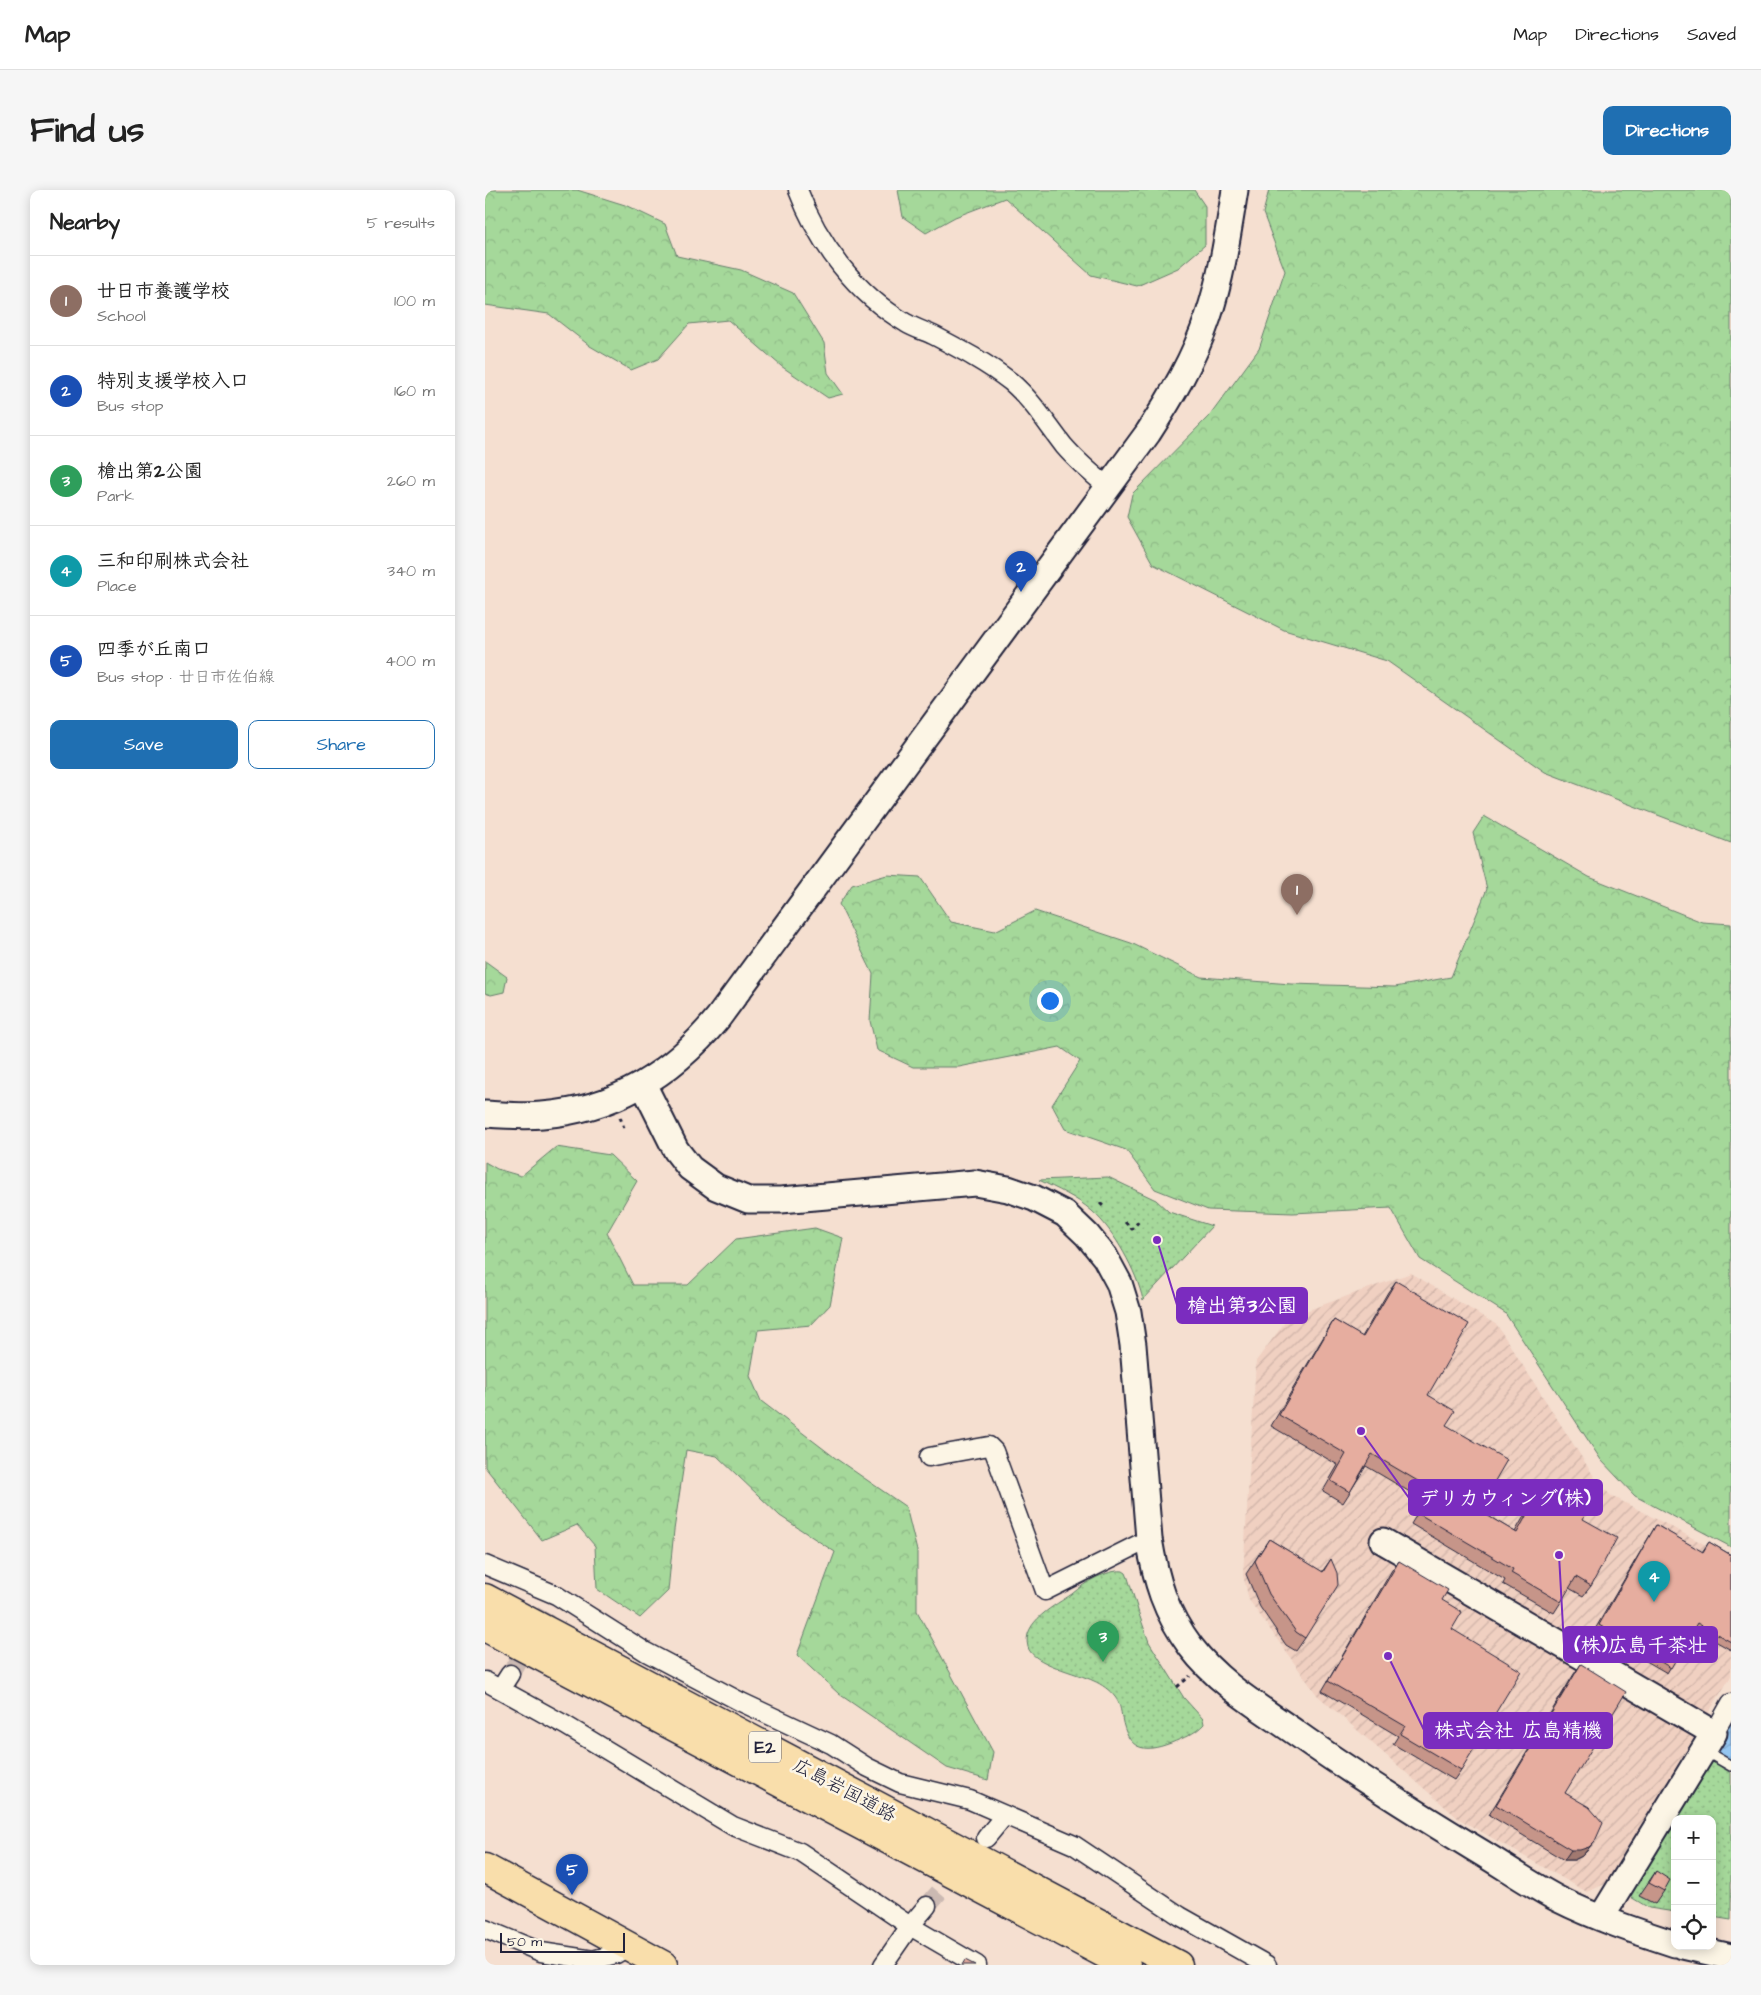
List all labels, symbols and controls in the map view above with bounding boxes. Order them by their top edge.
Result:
text: Map [25,18,70,52]
text: Map [1513,22,1547,47]
text: Directions [1575,22,1659,47]
text: Saved [1687,22,1736,47]
text: Find us [30,106,144,155]
button: Directions [1603,106,1731,155]
text: Nearby [50,208,120,237]
text: 5 results [367,212,435,234]
text: 廿日市養護学校 [97,278,230,305]
text: 1 [65,290,67,312]
text: 100 m [394,290,435,312]
text: School [97,305,146,327]
text: 特別支援学校入口 [97,368,249,395]
text: 2 [61,380,71,402]
text: 160 m [394,380,435,402]
text: Bus stop [97,395,163,417]
text: 槍出第2公園 [97,458,203,485]
text: 3 [62,470,70,492]
text: 260 m [387,470,435,492]
text: Park [97,485,134,507]
text: 三和印刷株式会社 [97,548,249,575]
pin: 2 [1005,551,1037,592]
text: 4 [61,560,71,582]
text: 340 m [387,560,435,582]
text: Place [97,575,137,597]
text: 四季が丘南口 [97,636,211,663]
text: 5 [60,650,72,672]
text: 400 m [385,650,435,672]
text: Bus stop · 廿日市佐伯線 [97,666,274,688]
button: Save [50,720,238,769]
button: Share [248,720,435,769]
pin: 1 [1281,874,1313,915]
your location [1037,988,1063,1014]
callout: 槍出第3公園 [1177,1288,1307,1323]
text: 槍出第3公園 [1187,1292,1297,1320]
callout: デリカウィング(株) [1409,1480,1602,1515]
text: デリカウィング(株) [1419,1485,1591,1513]
pin: 4 [1638,1561,1670,1602]
pin: 3 [1087,1621,1119,1662]
callout: (株)広島千茶壮 [1564,1627,1717,1662]
text: (株)広島千茶壮 [1574,1632,1708,1660]
callout: 株式会社 広島精機 [1424,1713,1612,1748]
text: 株式会社 広島精機 [1434,1717,1602,1745]
road number: E2 [749,1731,781,1762]
street label: 広島岩国道路 [788,1752,901,1829]
map controls [1671,1815,1716,1950]
button: + [1671,1815,1716,1860]
pin: 5 [556,1854,588,1895]
button: − [1671,1860,1716,1905]
button: locate [1671,1905,1716,1950]
scale bar [500,1930,625,1953]
text: 50 m [507,1932,542,1952]

